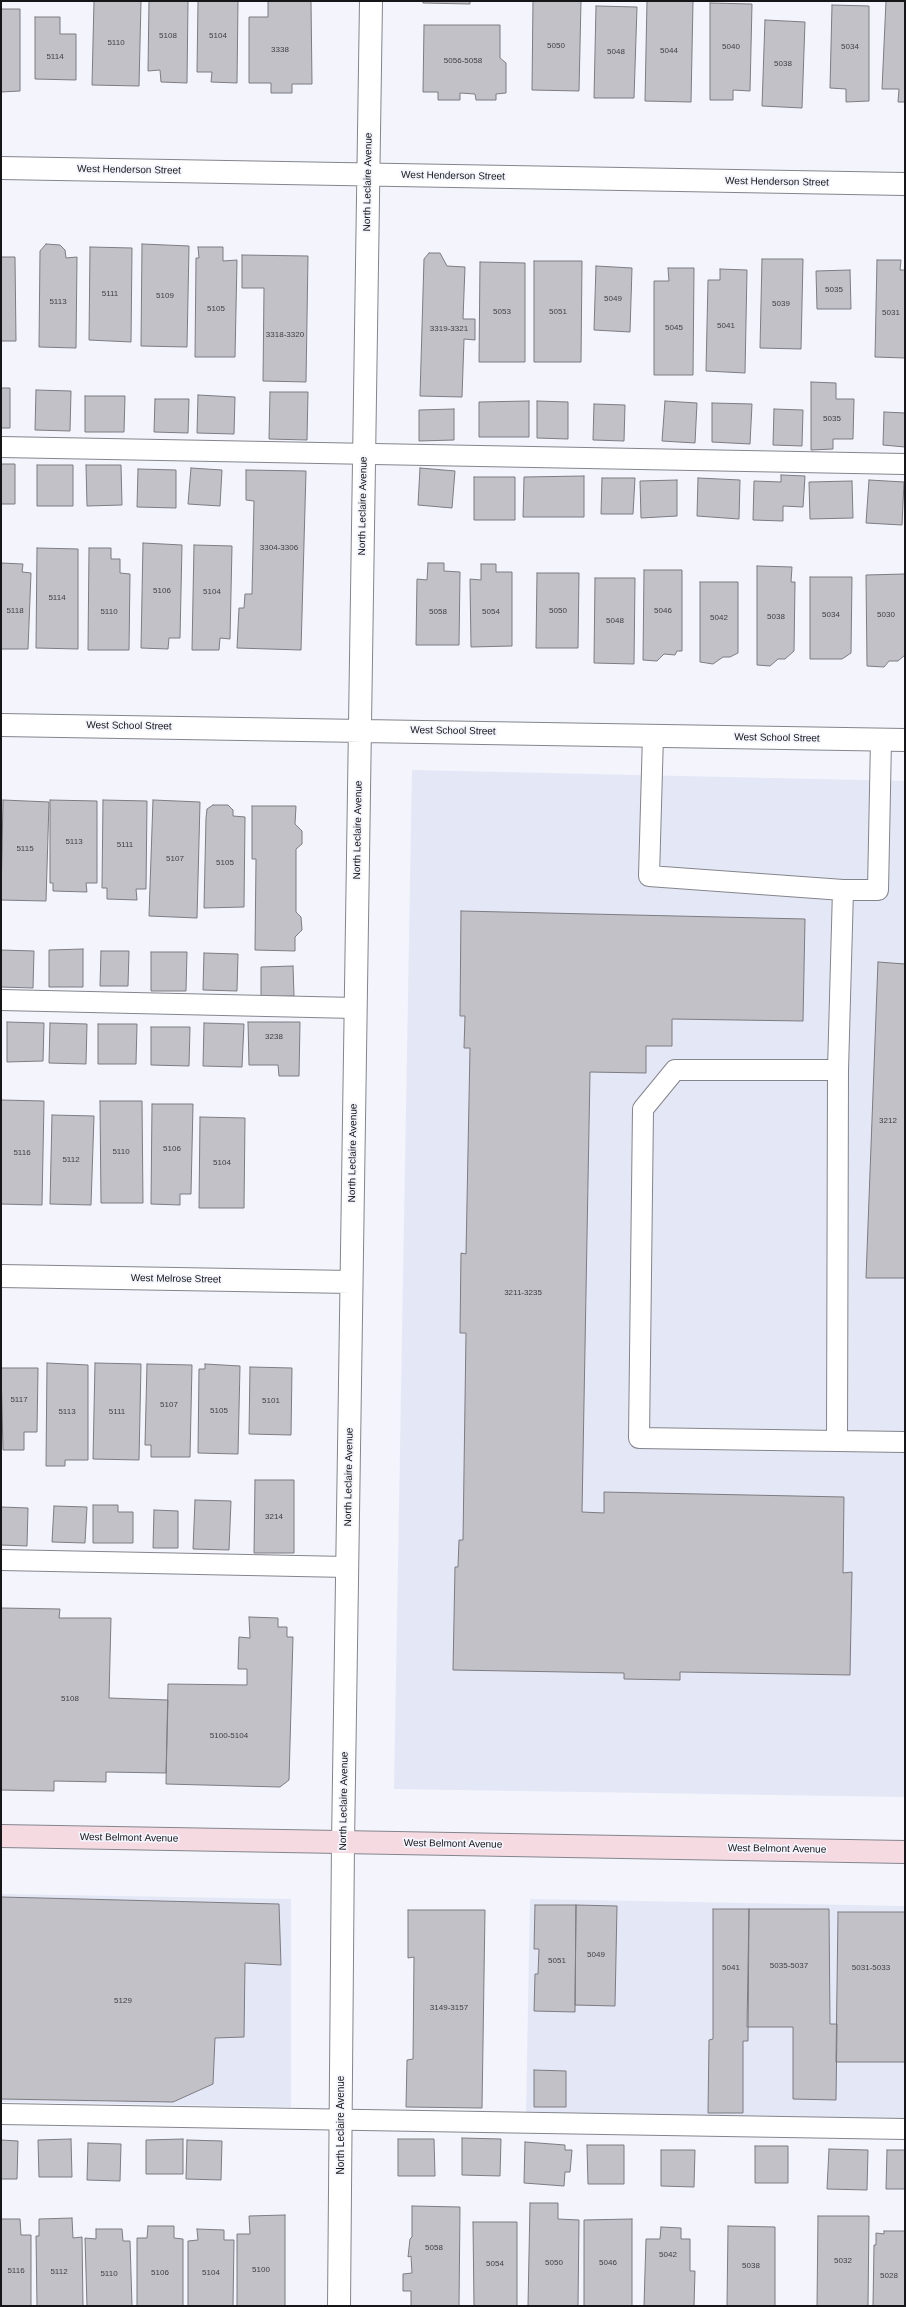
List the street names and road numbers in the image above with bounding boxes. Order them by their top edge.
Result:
street label: North Leclaire Avenue [361,133,375,231]
street label: West Henderson Street [77,163,181,177]
street label: West Henderson Street [401,169,505,183]
street label: West Henderson Street [725,175,829,189]
street label: North Leclaire Avenue [356,457,370,555]
street label: West School Street [86,719,172,733]
street label: West School Street [410,724,496,738]
street label: West School Street [734,731,820,745]
street label: North Leclaire Avenue [351,781,365,879]
street label: North Leclaire Avenue [346,1104,360,1202]
street label: West Melrose Street [131,1272,221,1286]
street label: North Leclaire Avenue [342,1428,356,1526]
street label: North Leclaire Avenue [337,1752,351,1850]
street label: West Belmont Avenue [80,1831,178,1845]
street label: West Belmont Avenue [404,1837,502,1851]
street label: West Belmont Avenue [728,1842,826,1856]
street label: North Leclaire Avenue [335,2076,347,2174]

